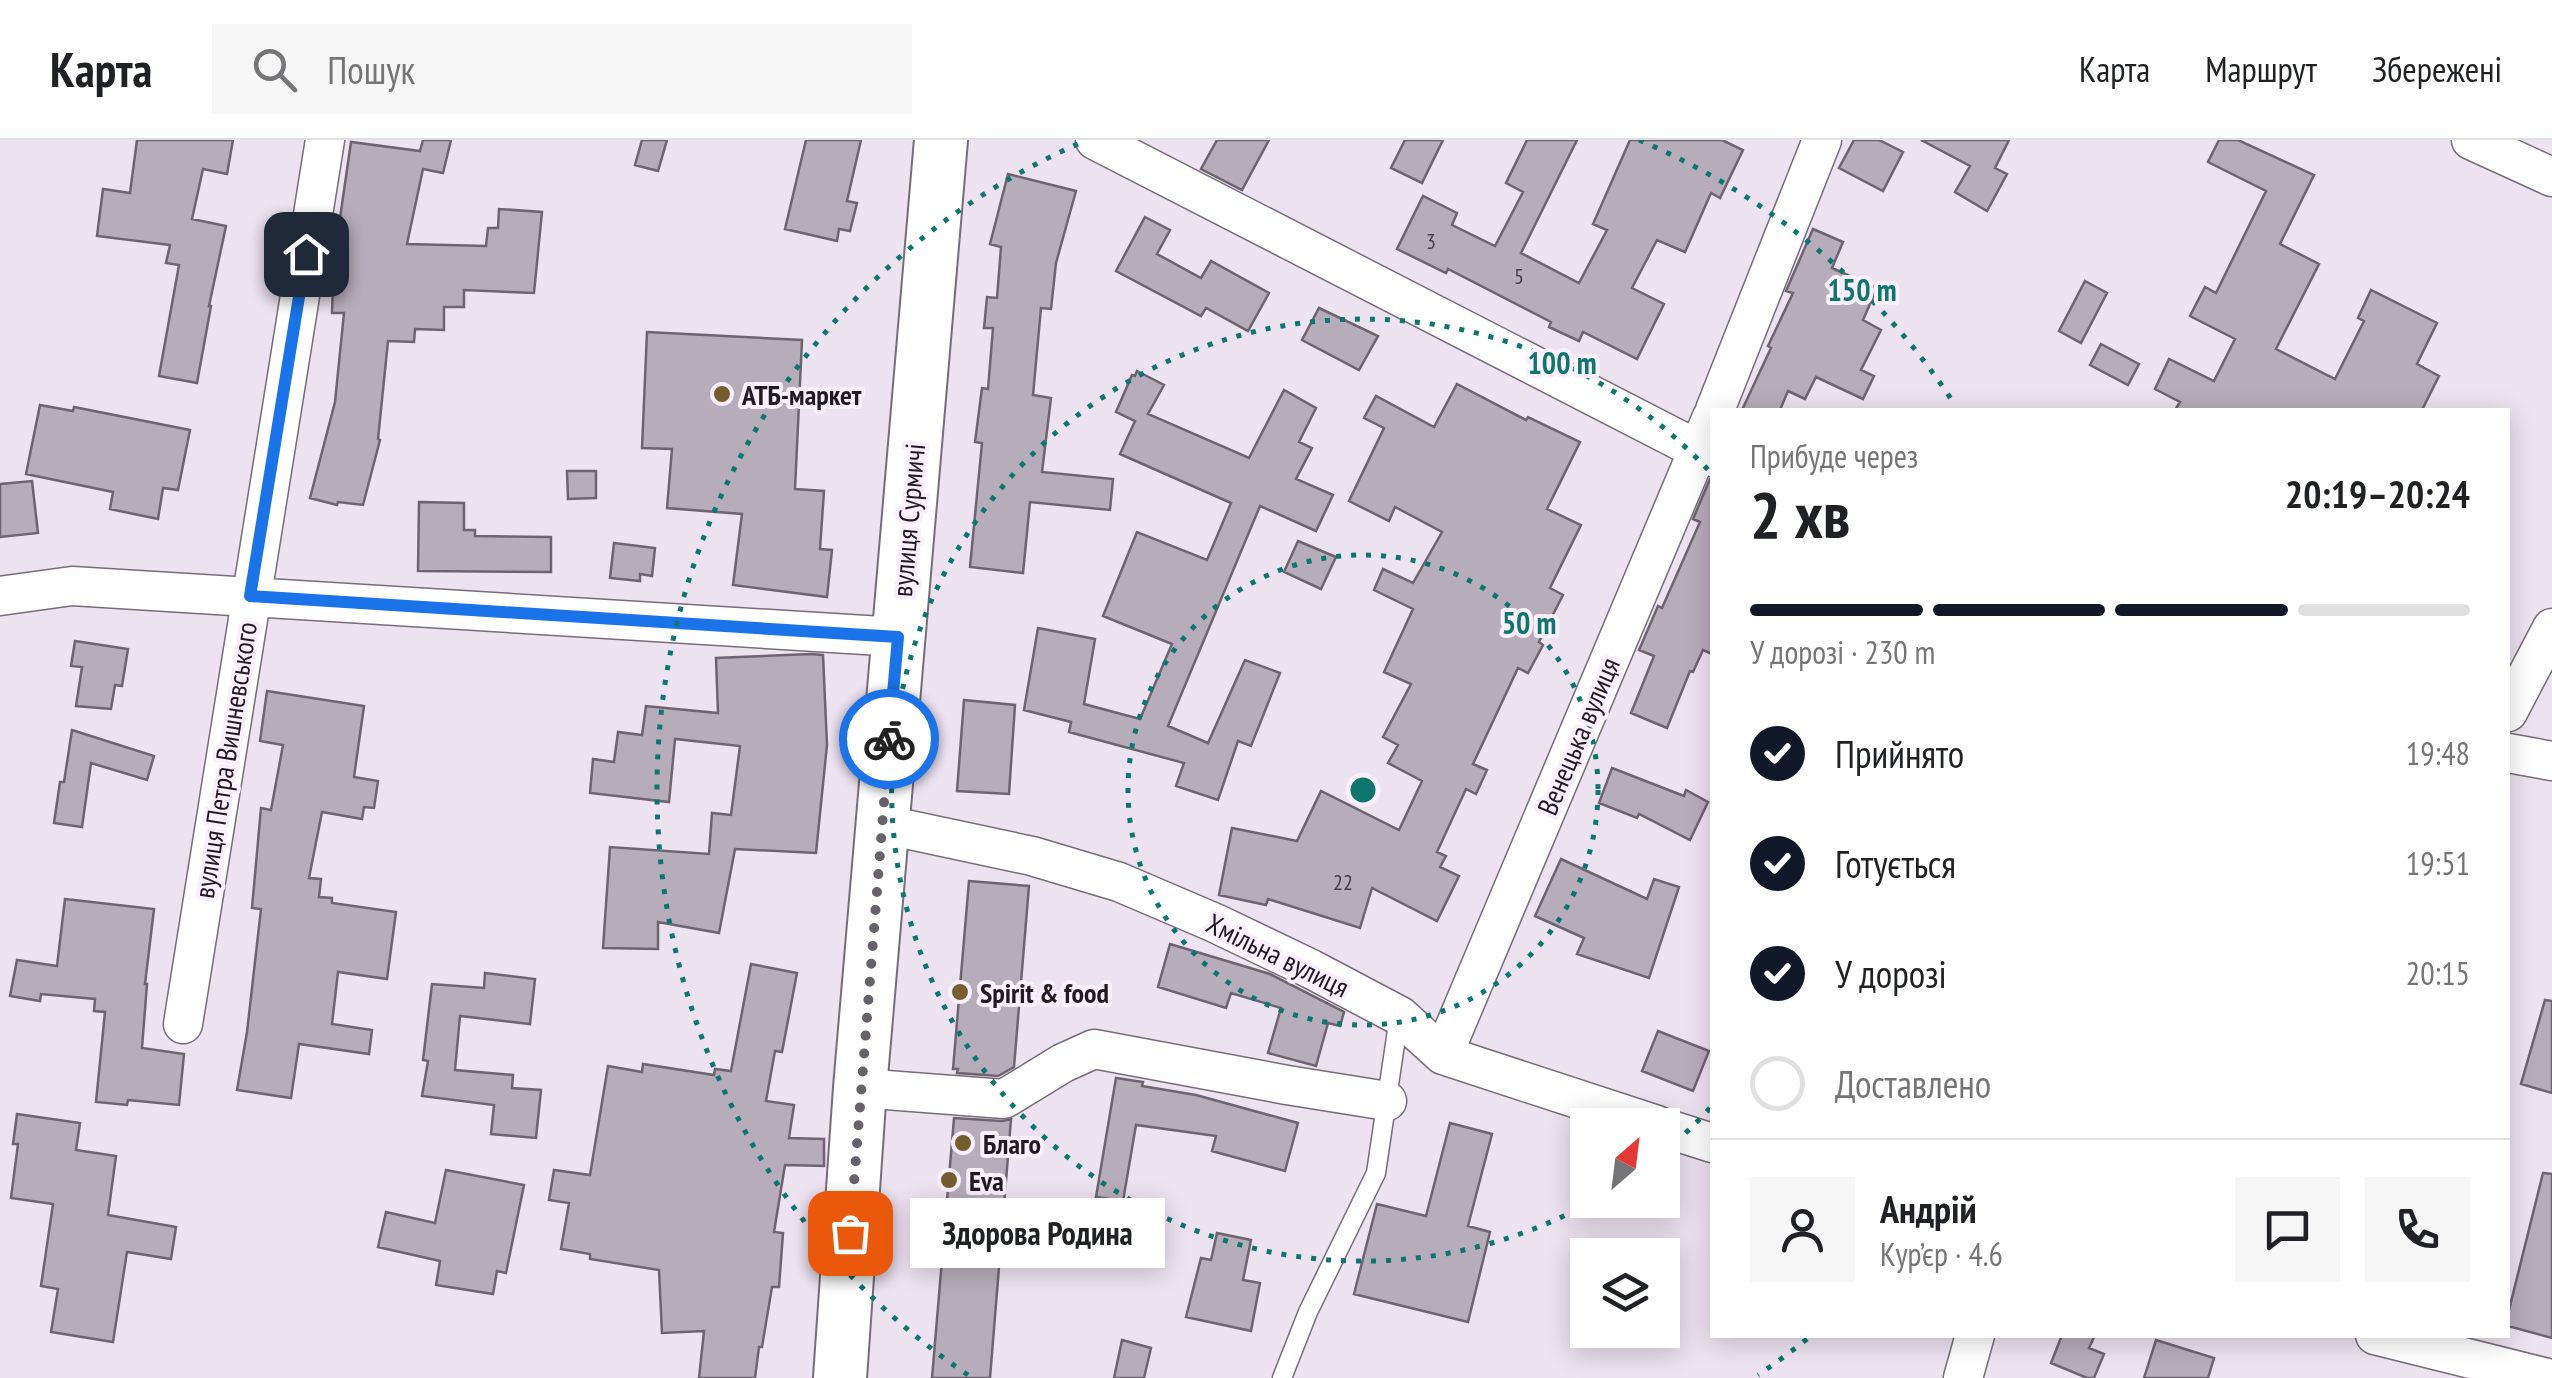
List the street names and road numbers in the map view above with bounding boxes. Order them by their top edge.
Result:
street label: вулиця Сурмичі [883,442,933,598]
street label: вулиця Петра Вишневського [185,619,265,901]
street label: Венецька вулиця [1528,652,1628,820]
street label: Хмільна вулиця [1201,905,1355,1005]

